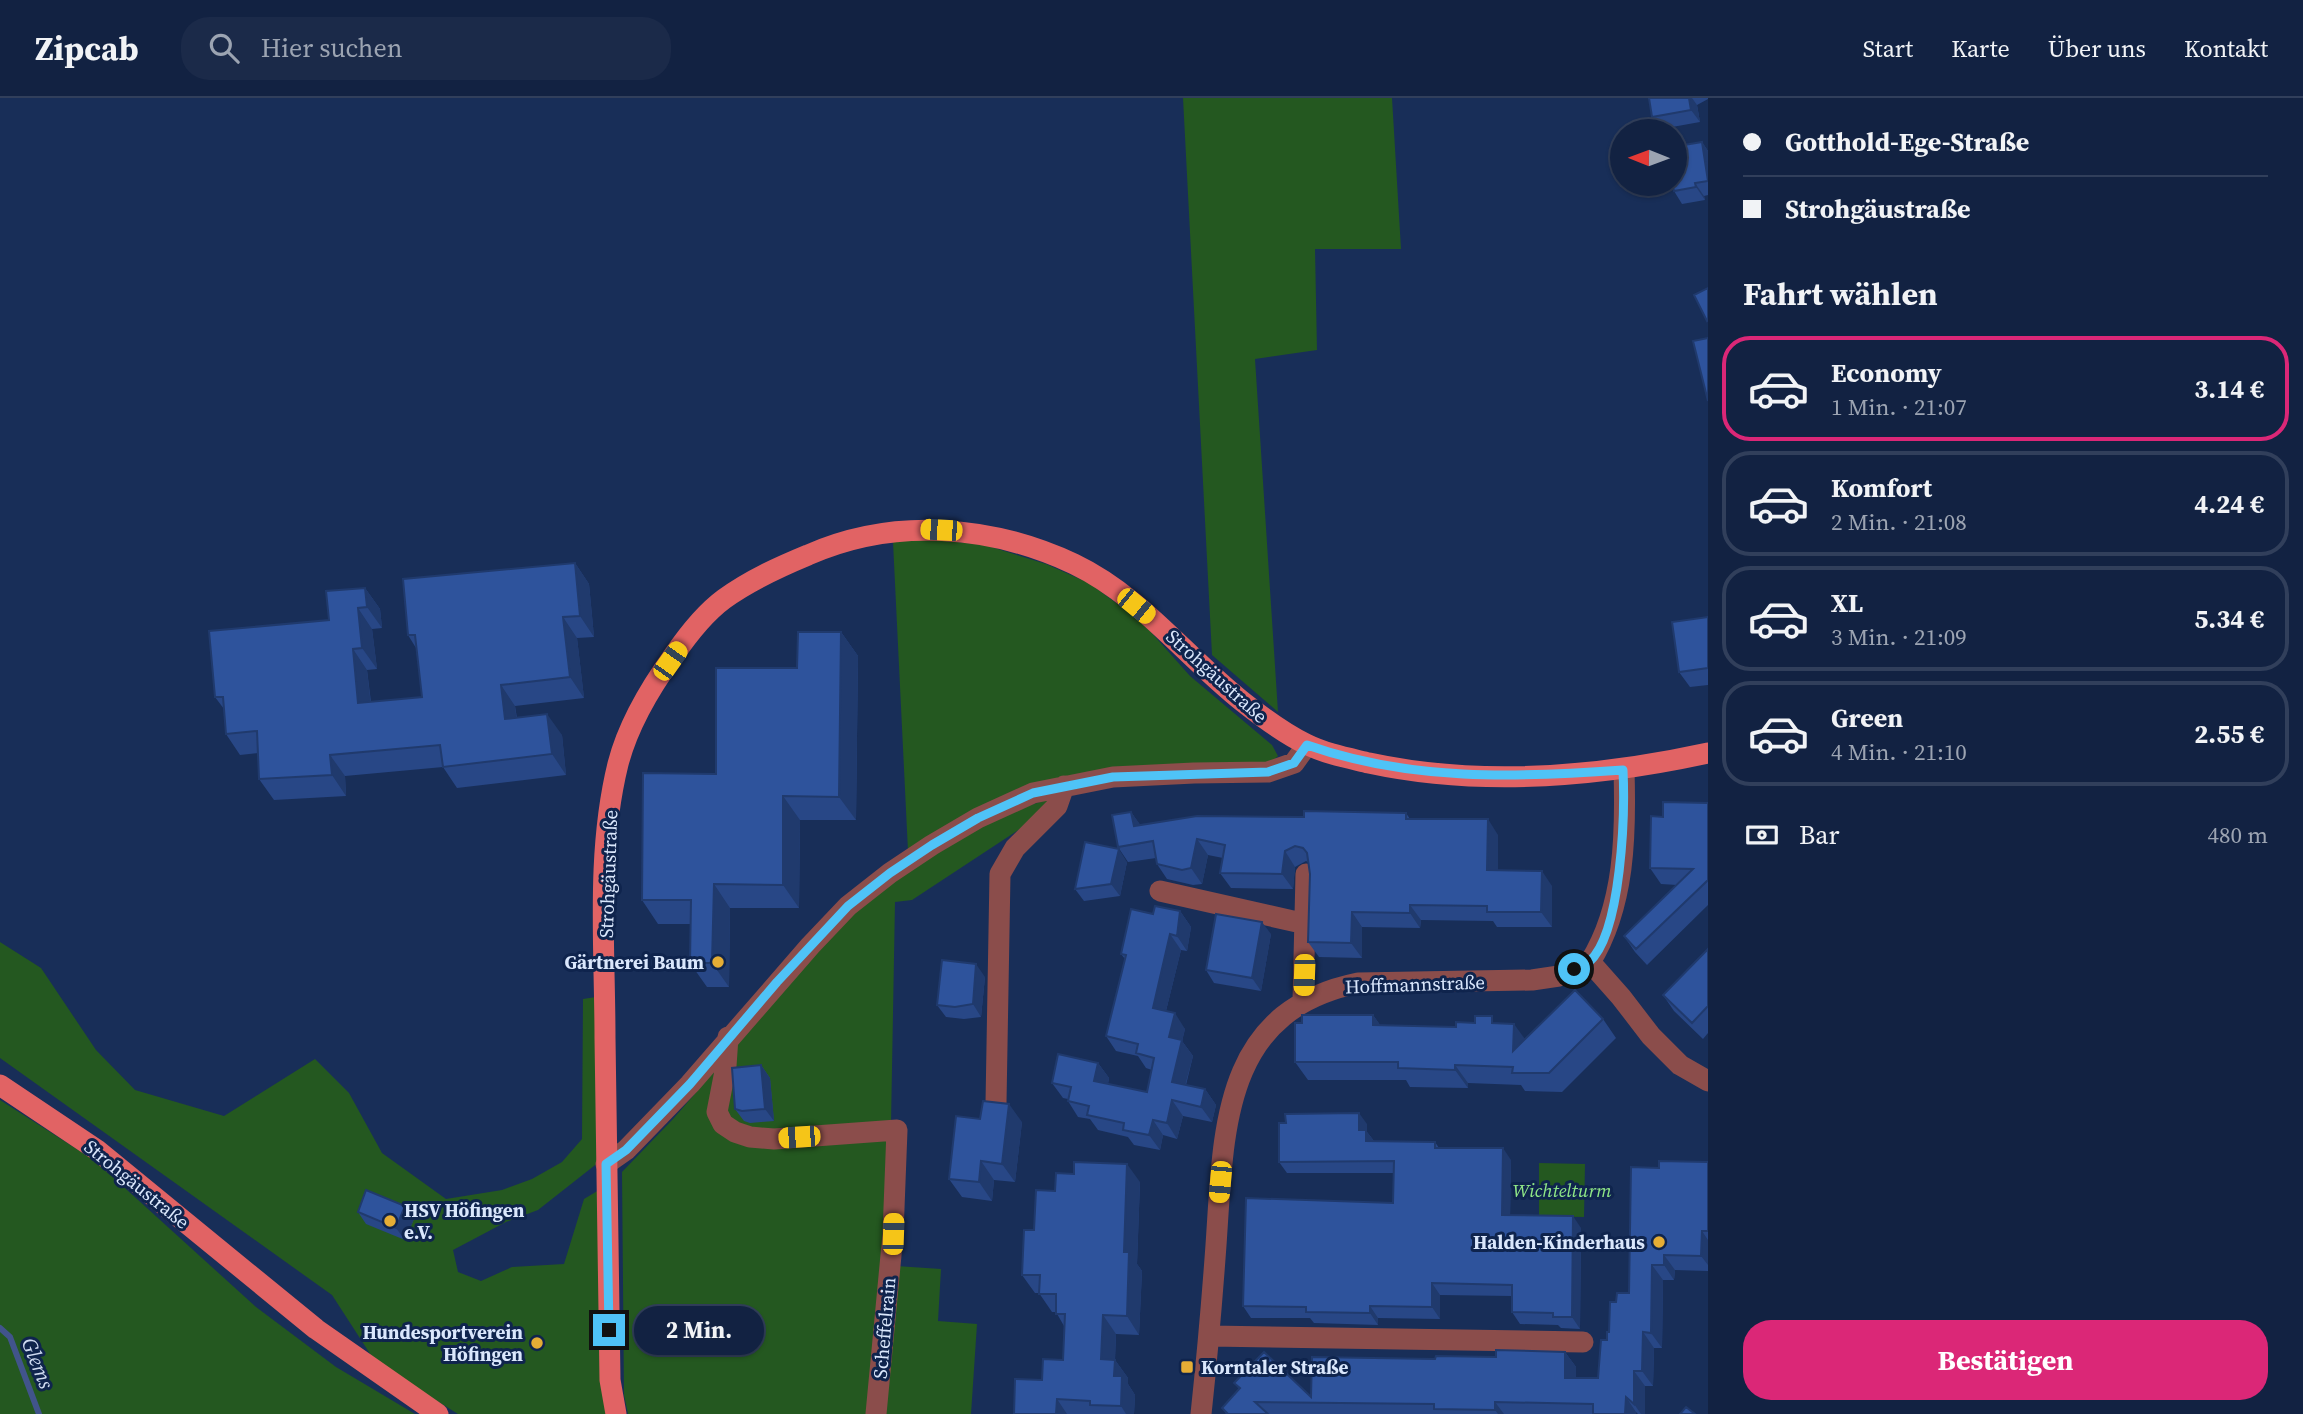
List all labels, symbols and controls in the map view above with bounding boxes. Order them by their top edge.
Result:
search box [181,17,671,80]
text: Zipcab [35,26,139,71]
icon: search [205,29,243,67]
text: Hier suchen [261,30,402,66]
text: Start [1863,32,1913,65]
text: Karte [1951,32,2010,65]
text: Über uns [2048,32,2146,65]
text: Kontakt [2184,32,2268,65]
north arrow [1610,119,1687,196]
map controls [1610,119,1687,196]
text: Gotthold-Ege-Straße [1785,124,2029,160]
text: Strohgäustraße [1785,191,1971,227]
text: Fahrt wählen [1743,272,1938,316]
text: Economy [1831,355,1942,391]
icon: car [1747,357,1810,420]
text: 3.14 € [2194,371,2264,407]
text: 1 Min. · 21:07 [1831,391,1967,423]
text: Komfort [1831,470,1932,506]
icon: car [1747,472,1810,535]
text: 4.24 € [2194,486,2264,522]
text: 2 Min. · 21:08 [1831,506,1967,538]
car [920,518,963,542]
car [1114,585,1159,627]
text: XL [1831,585,1863,621]
icon: car [1747,587,1810,650]
text: 5.34 € [2194,601,2264,637]
text: 3 Min. · 21:09 [1831,621,1967,653]
street label: Strohgäustraße [1161,623,1273,729]
car [650,638,691,684]
text: Green [1831,700,1903,736]
icon: car [1747,702,1810,765]
text: 2.55 € [2194,716,2264,752]
text: 4 Min. · 21:10 [1831,736,1967,768]
street label: Strohgäustraße [593,809,623,939]
icon: cash [1743,816,1781,854]
text: Bar [1799,817,1839,853]
text: 480 m [2207,819,2268,851]
place label: Gärtnerei Baum [564,949,704,975]
route start [1558,953,1590,985]
marker: Gärtnerei Baum [710,954,726,970]
car [1293,954,1316,996]
street label: Hoffmannstraße [1345,969,1485,999]
car [778,1125,821,1149]
street label: Strohgäustraße [79,1134,195,1234]
car [1208,1160,1233,1204]
park label: Wichtelturm [1512,1177,1612,1203]
place label: HSV Höfingen e.V. [404,1197,525,1245]
marker: HSV Höfingen e.V. [382,1213,398,1229]
car [882,1213,905,1255]
place label: Halden-Kinderhaus [1473,1229,1645,1255]
marker: Halden-Kinderhaus [1651,1234,1667,1250]
street label: Scheffelrain [867,1276,901,1380]
callout: 2 Min. [634,1306,763,1354]
route end [593,1314,625,1346]
text: 2 Min. [666,1314,732,1346]
place label: Hundesportverein Höfingen [362,1319,523,1367]
button: Bestätigen [1743,1320,2268,1400]
water label: Glems [15,1333,61,1393]
marker: Hundesportverein Höfingen [529,1335,545,1351]
place label: Korntaler Straße [1201,1354,1349,1380]
marker: Korntaler Straße [1179,1359,1195,1375]

